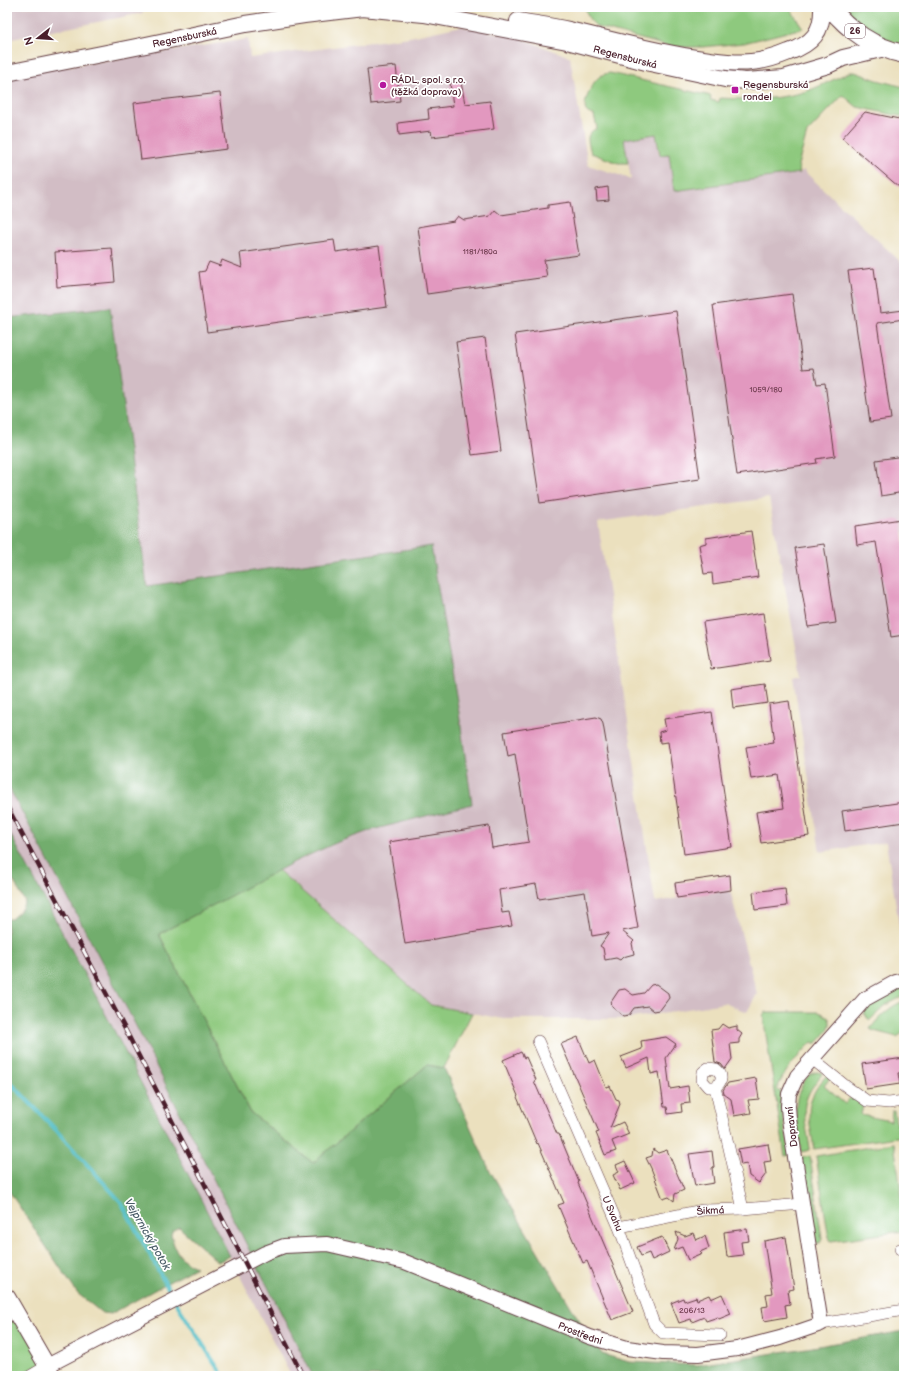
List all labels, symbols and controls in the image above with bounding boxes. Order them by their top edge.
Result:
north arrow [18,18,58,58]
road number: 26 [845,24,865,38]
street label: Regensburská [151,25,218,51]
text: N [21,35,36,47]
street label: Regensburská [592,43,658,71]
place label: RÁDL, spol. s r.o. (těžká doprava) [391,74,465,98]
place label: Regensburská rondel [743,79,809,103]
marker: RÁDL, spol. s r.o. (těžká doprava) [378,80,388,90]
marker: Regensburská rondel [730,85,740,95]
house number: 1181/180a [463,247,498,256]
house number: 1059/180 [749,385,783,394]
street label: Dopravní [783,1105,800,1148]
street label: U Svahu [599,1194,625,1233]
water label: Vejprnický potok [122,1196,174,1273]
street label: Šikmá [695,1204,725,1218]
house number: 206/13 [679,1306,705,1315]
street label: Prostřední [556,1320,604,1348]

